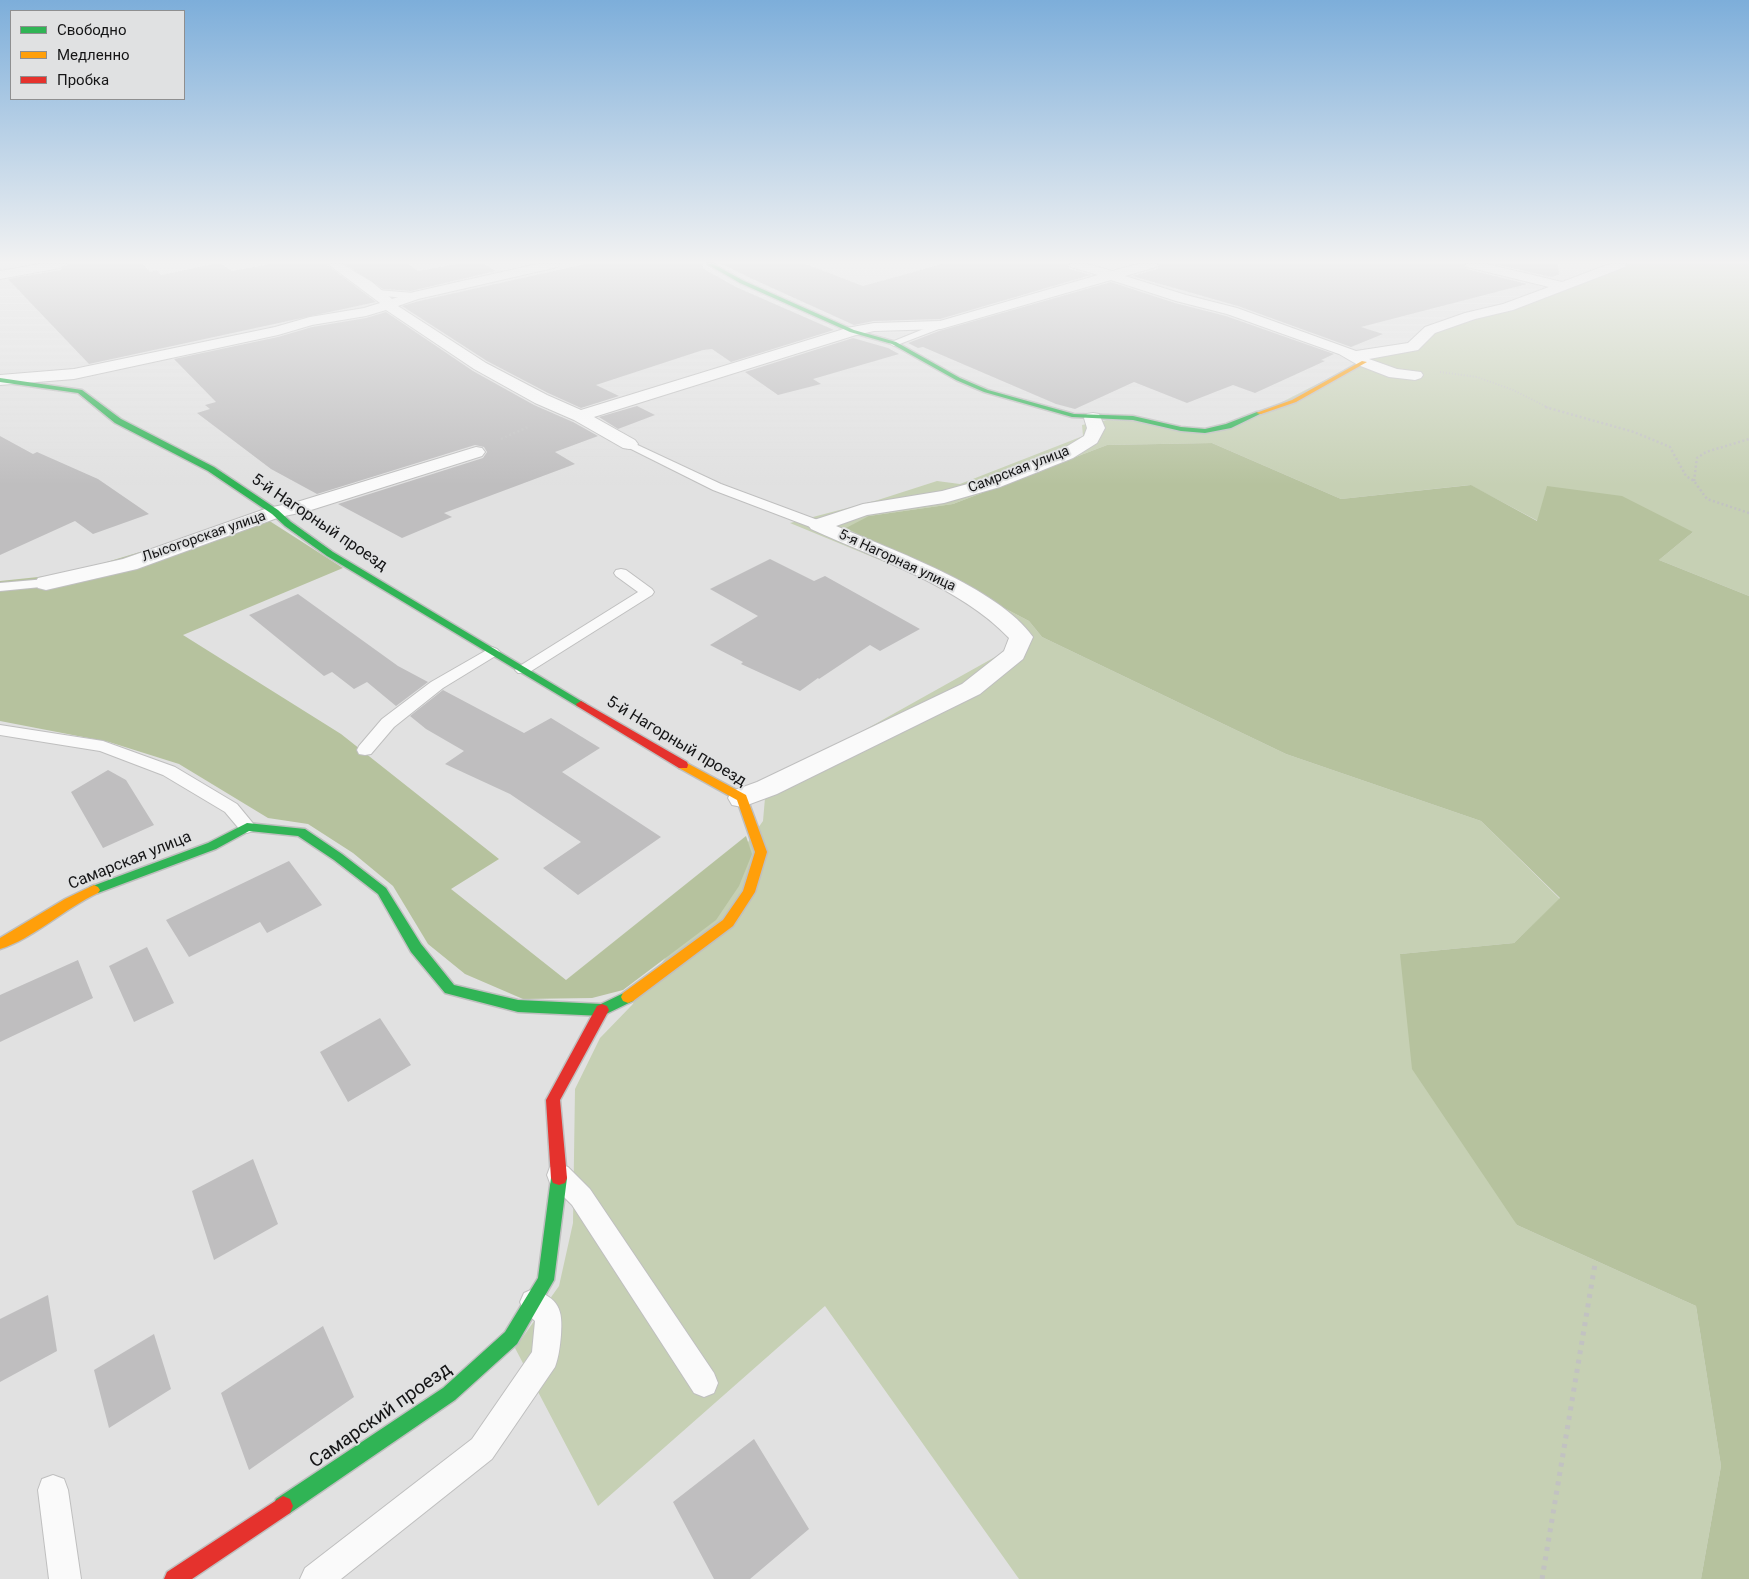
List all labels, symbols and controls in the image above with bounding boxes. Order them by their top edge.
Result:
legend [10,10,185,100]
text: Свободно [57,21,126,39]
text: Медленно [57,46,130,64]
text: Пробка [57,71,109,89]
street label: Самрская улица [966,443,1072,497]
street label: 5-й Нагорный проезд [247,470,391,576]
street label: Лысогорская улица [140,508,268,566]
street label: 5-я Нагорная улица [836,526,958,596]
street label: 5-й Нагорный проезд [603,693,749,791]
street label: Самарская улица [66,828,194,894]
street label: Самарский проезд [306,1358,456,1474]

